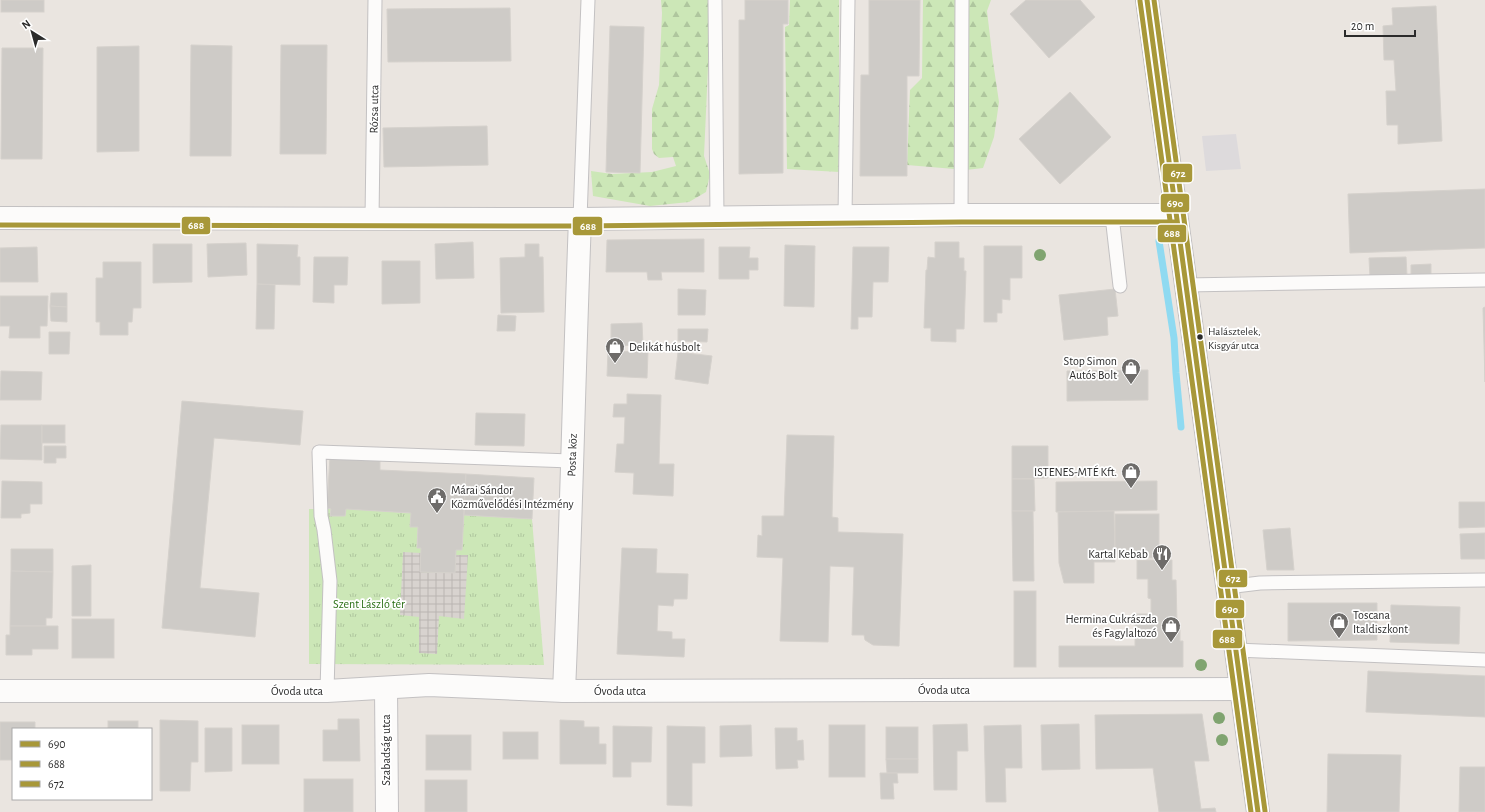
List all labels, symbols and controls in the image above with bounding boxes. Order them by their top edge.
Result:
north arrow [12,12,52,52]
scale bar [1345,12,1415,38]
text: N [20,18,33,31]
text: 20 m [1351,20,1374,32]
street label: Rózsa utca [368,84,380,133]
line badge: 672 [1162,163,1193,183]
text: 672 [1170,168,1186,179]
line badge: 690 [1160,193,1190,213]
text: 690 [1167,198,1183,209]
line badge: 688 [181,216,211,235]
line badge: 688 [572,216,603,236]
text: 688 [188,220,204,231]
text: 688 [580,221,596,232]
line badge: 688 [1157,224,1187,243]
text: 688 [1164,228,1180,239]
place label: Halásztelek, Kisgyár utca [1208,326,1261,351]
marker: Halásztelek, Kisgyár utca [1195,332,1205,342]
shop icon: Delikát húsbolt [604,336,626,364]
place label: Delikát húsbolt [629,341,701,353]
place label: Stop Simon Autós Bolt [1064,355,1117,381]
shop icon: Stop Simon Autós Bolt [1120,357,1142,385]
street label: Posta köz [565,433,579,477]
shop icon: ISTENES-MTÉ Kft. [1120,461,1142,489]
place label: ISTENES-MTÉ Kft. [1034,465,1117,478]
place label: Márai Sándor Közművelődési Intézmény [451,484,574,511]
public building icon: Márai Sándor Közművelődési Intézmény [426,486,448,514]
restaurant icon: Kartal Kebab [1151,543,1173,571]
place label: Kartal Kebab [1088,548,1148,560]
line badge: 672 [1218,569,1248,588]
text: 672 [1225,573,1241,584]
park label: Szent László tér [333,598,405,610]
line badge: 690 [1215,599,1245,619]
text: 690 [1222,604,1238,615]
place label: Toscana Italdiszkont [1353,609,1408,635]
shop icon: Toscana Italdiszkont [1328,611,1350,639]
place label: Hermina Cukrászda és Fagylaltozó [1065,613,1157,640]
shop icon: Hermina Cukrászda és Fagylaltozó [1160,615,1182,643]
line badge: 688 [1212,629,1243,649]
text: 688 [1219,634,1235,645]
street label: Óvoda utca [918,683,970,696]
street label: Óvoda utca [271,684,323,697]
street label: Óvoda utca [594,684,646,697]
street label: Szabadság utca [380,714,392,786]
legend [12,728,152,800]
text: 690 [48,738,66,750]
text: 688 [48,758,65,770]
text: 672 [48,778,65,790]

